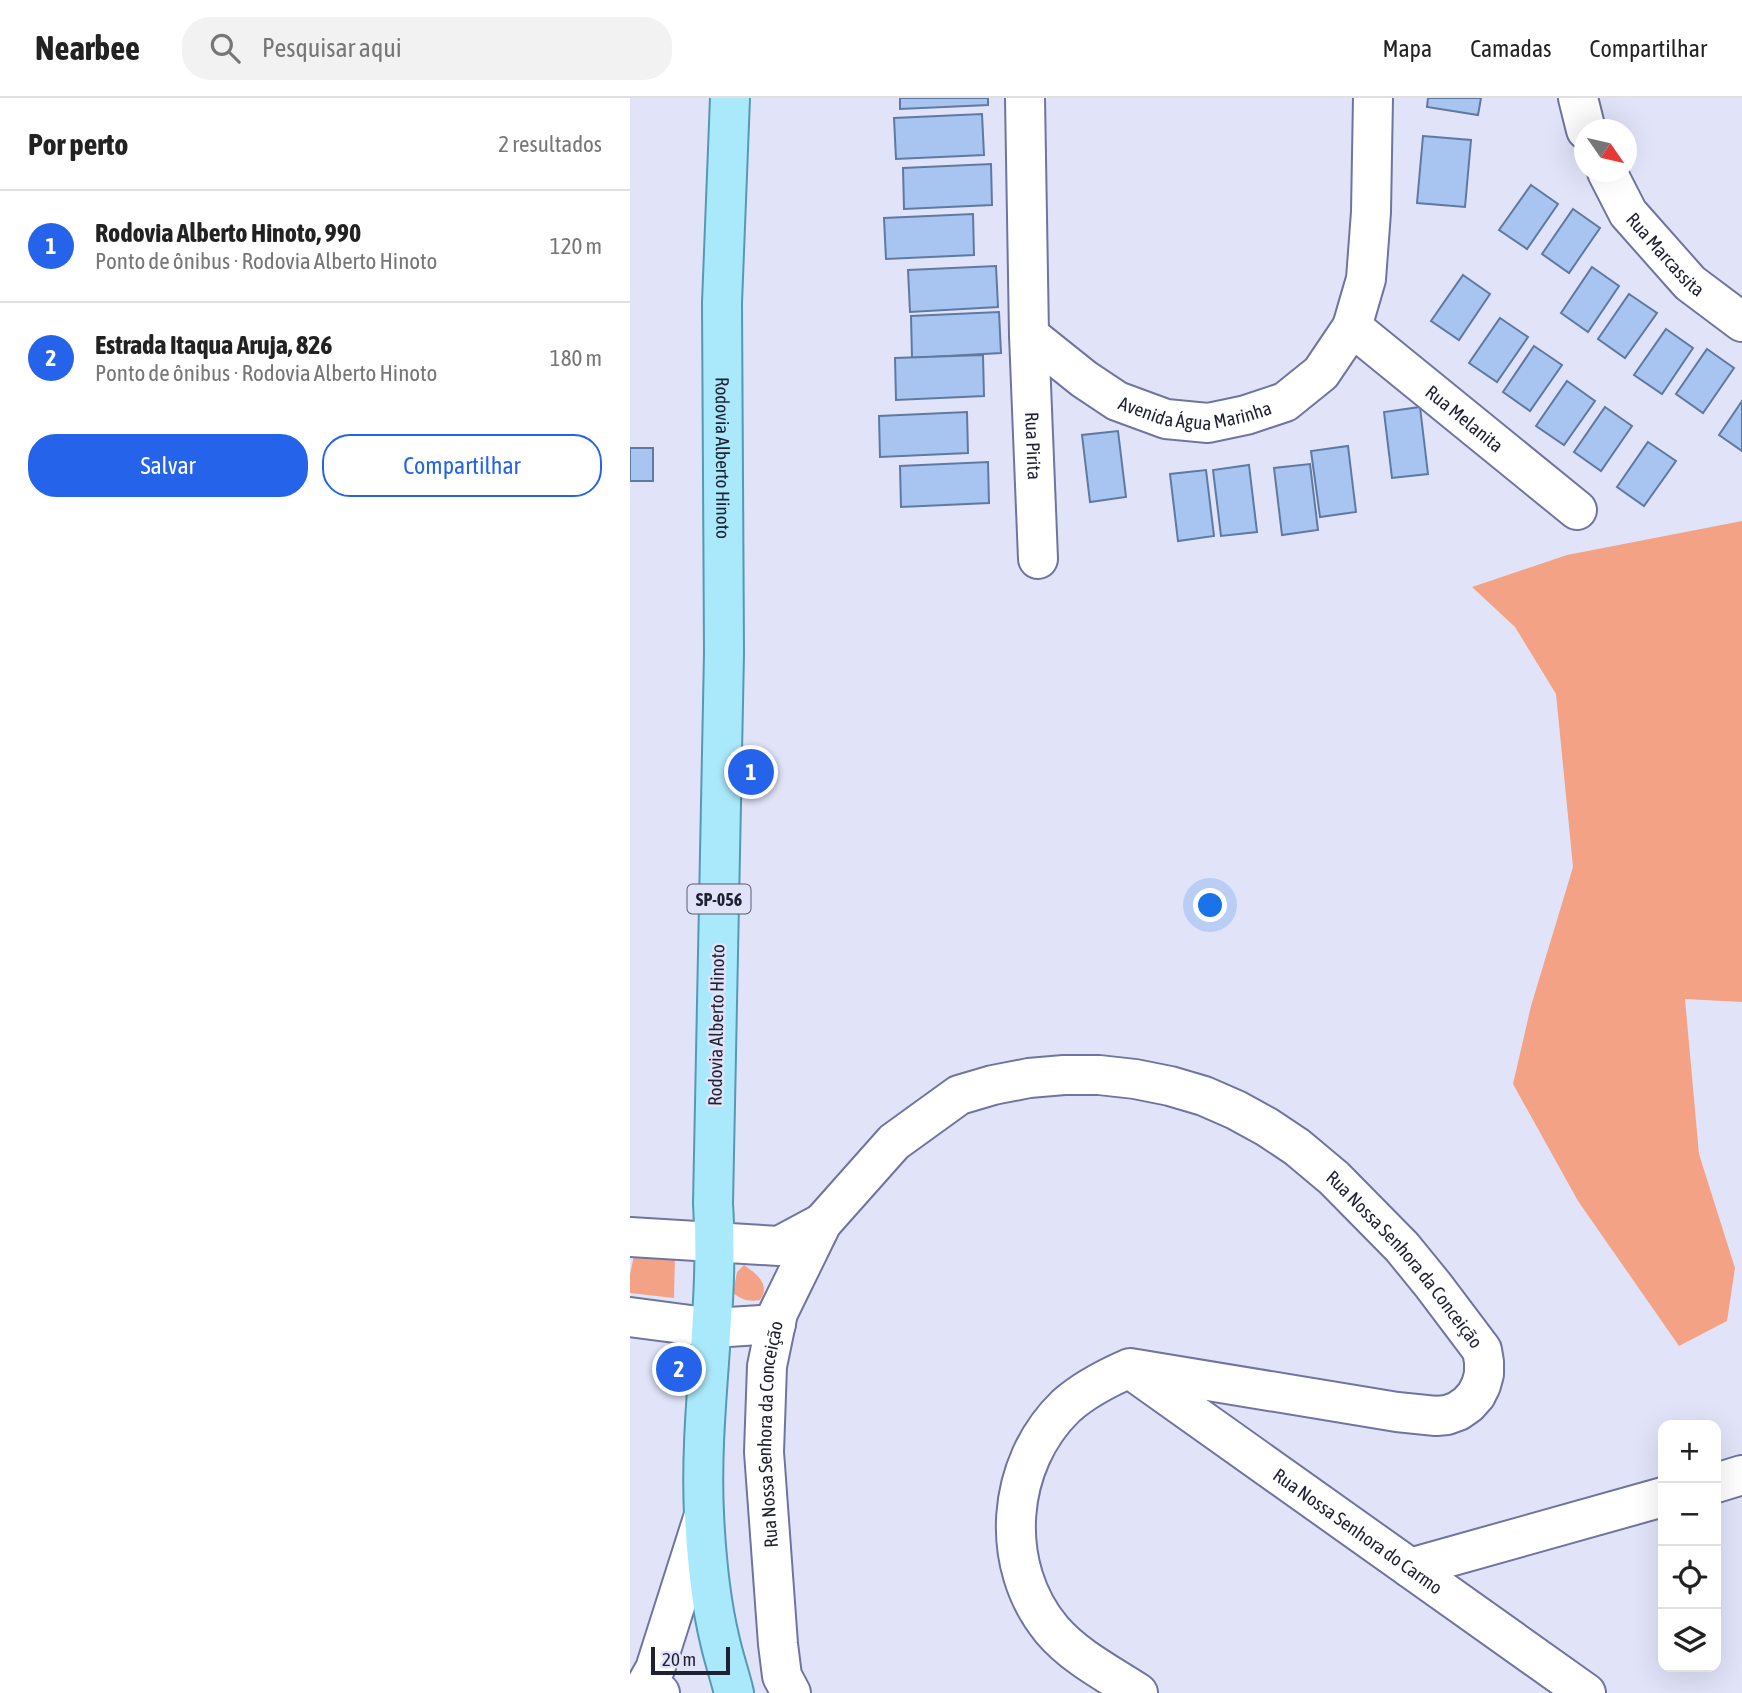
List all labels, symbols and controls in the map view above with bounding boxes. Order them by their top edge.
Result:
search box [182,17,672,80]
text: Nearbee [35,29,140,67]
icon: search [206,29,244,67]
text: Pesquisar aqui [262,33,402,63]
text: Mapa [1382,35,1432,62]
text: Camadas [1470,35,1552,62]
text: Compartilhar [1590,35,1707,62]
north arrow [1574,119,1637,182]
text: Por perto [28,127,128,161]
text: 2 resultados [498,131,602,157]
street label: Rua Marcassita [1622,208,1709,301]
text: Rodovia Alberto Hinoto, 990 [95,218,361,248]
text: 1 [46,233,56,259]
text: 120 m [550,233,602,259]
text: Ponto de ônibus · Rodovia Alberto Hinoto [95,248,437,274]
text: Estrada Itaqua Aruja, 826 [95,330,333,360]
text: 2 [46,345,56,371]
text: 180 m [550,345,602,371]
text: Ponto de ônibus · Rodovia Alberto Hinoto [95,360,437,386]
street label: Rodovia Alberto Hinoto [711,377,734,539]
street label: Rua Melanita [1421,381,1508,456]
street label: Avenida Água Marinha [1116,392,1274,434]
street label: Rua Pirita [1021,412,1046,480]
button: Salvar [28,434,308,497]
button: Compartilhar [322,434,602,497]
pin: 1 [728,746,774,798]
road number: SP-056 [687,884,750,914]
your location [1193,888,1227,922]
street label: Rodovia Alberto Hinoto [704,944,728,1106]
street label: Rua Nossa Senhora da Conceição [1322,1166,1488,1352]
street label: Rua Nossa Senhora da Conceição [753,1319,787,1549]
pin: 2 [656,1343,702,1395]
map controls [1658,1420,1721,1672]
button: + [1658,1420,1721,1483]
street label: Rua Nossa Senhora do Carmo [1269,1463,1447,1598]
button: − [1658,1483,1721,1546]
button: locate [1658,1546,1721,1609]
button: layers [1658,1609,1721,1672]
scale bar [651,1644,730,1676]
text: 20 m [662,1648,696,1670]

